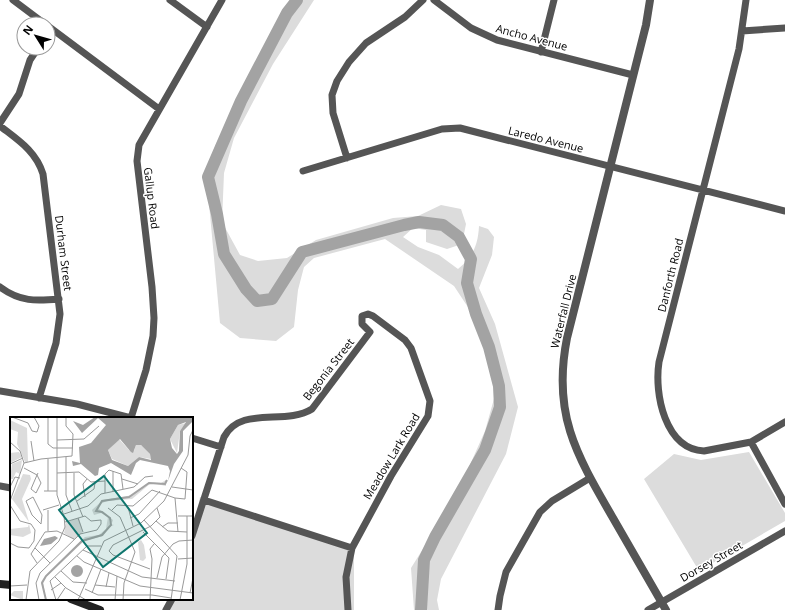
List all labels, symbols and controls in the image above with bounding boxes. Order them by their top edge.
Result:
north arrow [16,16,56,56]
street label: Ancho Avenue [495,20,569,54]
text: N [19,22,36,38]
street label: Laredo Avenue [507,122,585,156]
street label: Gallup Road [141,166,163,230]
street label: Durham Street [52,214,76,292]
street label: Danforth Road [654,237,686,313]
street label: Waterfall Drive [547,272,579,350]
street label: Begonia Street [299,335,357,403]
street label: Meadow Lark Road [359,410,423,502]
inset map [10,417,193,600]
street label: Dorsey Street [677,537,745,585]

